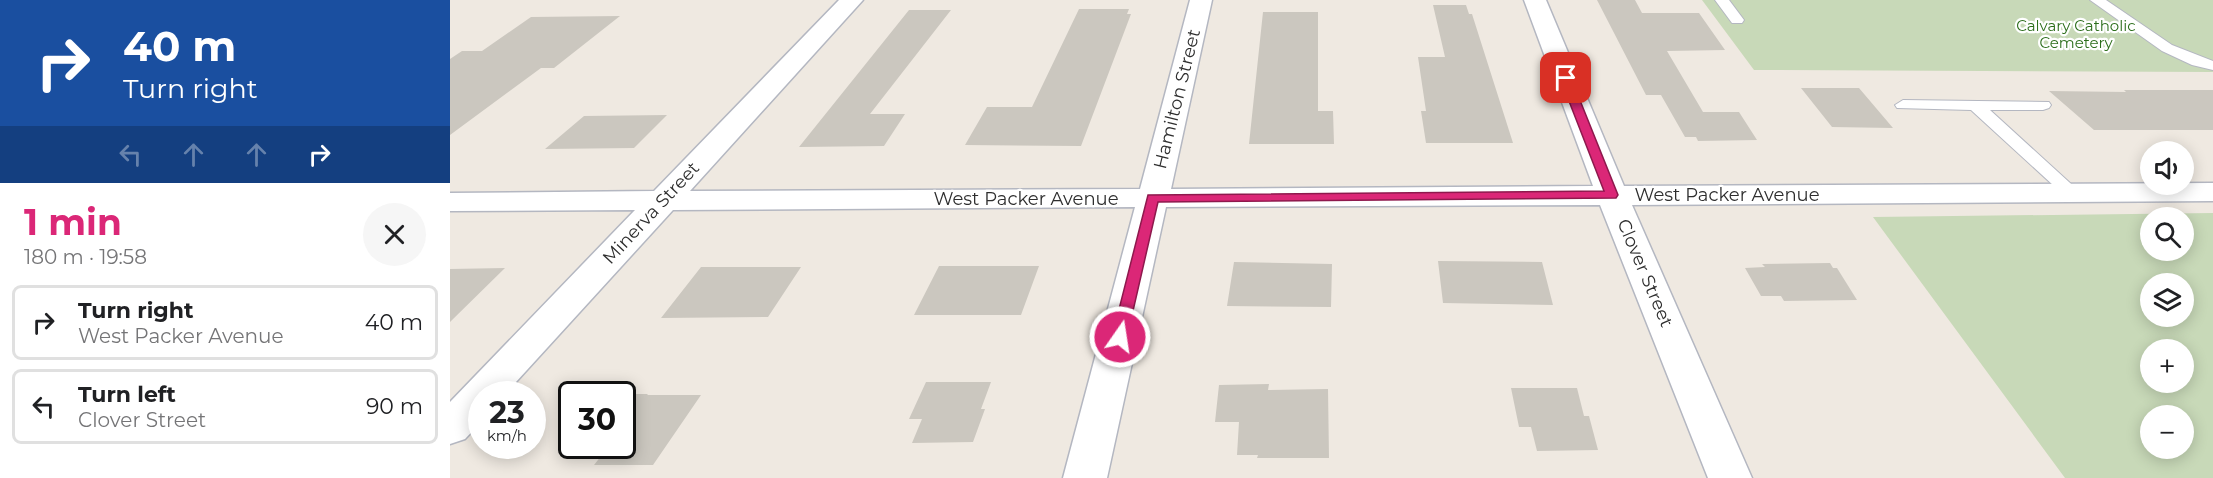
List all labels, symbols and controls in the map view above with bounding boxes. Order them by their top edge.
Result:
park label: Calvary Catholic Cemetery [2016,16,2136,52]
text: 40 m [123,20,236,72]
icon: right [24,24,102,102]
street label: Hamilton Street [1149,27,1205,171]
pin [1540,52,1591,103]
icon: arrive [1549,61,1582,94]
text: Turn right [123,72,258,105]
icon: left [114,138,147,171]
icon: ahead [177,138,210,171]
icon: ahead [240,138,273,171]
icon: right [303,138,336,171]
map controls [2140,141,2194,459]
button: sound [2140,141,2194,195]
street label: Minerva Street [598,157,704,269]
street label: West Packer Avenue [1634,184,1820,206]
street label: West Packer Avenue [933,188,1119,210]
text: 1 min [24,200,122,244]
button: close [363,203,426,266]
button: search [2140,207,2194,261]
street label: Clover Street [1612,216,1678,330]
text: 180 m · 19:58 [24,245,147,269]
button: layers [2140,273,2194,327]
text: Turn right [78,297,193,324]
position arrow [1088,305,1152,369]
icon: right [27,306,60,339]
text: 40 m [365,309,423,336]
text: West Packer Avenue [78,324,284,348]
button: + [2140,339,2194,393]
text: Turn left [78,381,176,408]
speed limit sign: 30 [558,381,636,459]
icon: left [27,390,60,423]
text: 90 m [366,393,423,420]
text: 23 [489,394,525,431]
button: − [2140,405,2194,459]
text: Clover Street [78,408,206,432]
text: km/h [487,426,527,445]

